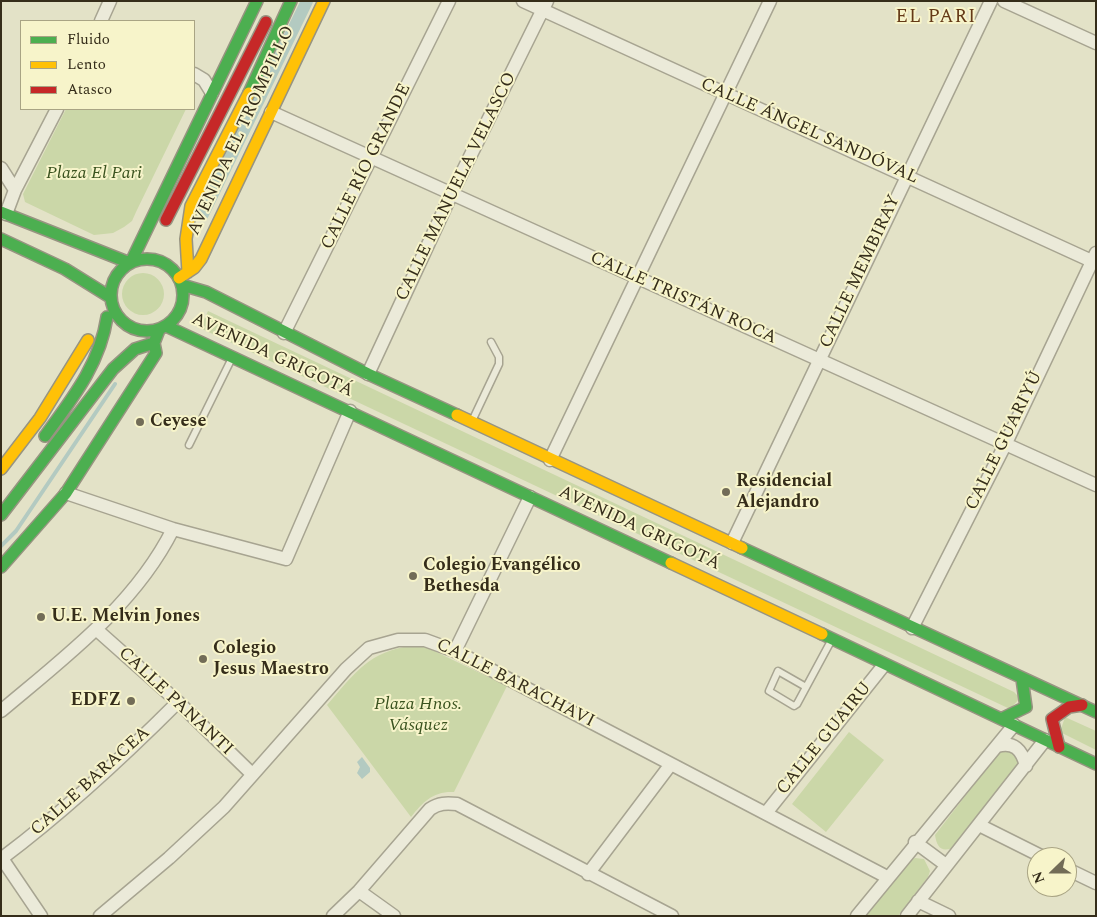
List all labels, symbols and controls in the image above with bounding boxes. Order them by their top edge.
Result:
district label: EL PARI [895,7,977,29]
legend [20,20,195,110]
street label: AVENIDA EL TROMPILLO [184,23,300,239]
text: Fluido [67,28,110,51]
text: Lento [67,53,106,76]
street label: CALLE MANUELA VELASCO [392,69,522,305]
street label: CALLE ÁNGEL SANDÓVAL [697,74,921,190]
text: Atasco [67,78,112,101]
street label: CALLE RÍO GRANDE [317,81,417,253]
park label: Plaza El Pari [46,163,142,185]
street label: CALLE MEMBIRAY [816,192,906,352]
street label: CALLE TRISTÁN ROCA [586,248,780,350]
street label: AVENIDA GRIGOTÁ [188,309,356,403]
street label: CALLE GUARIYÚ [962,368,1048,514]
place label: Ceyese [150,411,206,433]
marker: Ceyese [134,416,146,428]
place label: Residencial Alejandro [736,471,832,514]
street label: AVENIDA GRIGOTÁ [555,482,723,576]
marker: Residencial Alejandro [720,486,732,498]
place label: Colegio Evangélico Bethesda [423,555,581,598]
marker: Colegio Evangélico Bethesda [407,570,419,582]
place label: U.E. Melvin Jones [51,606,200,628]
marker: U.E. Melvin Jones [35,611,47,623]
street label: CALLE BARACHAVI [432,635,598,733]
place label: Colegio Jesus Maestro [213,638,329,681]
street label: CALLE PANANTI [113,643,237,761]
marker: Colegio Jesus Maestro [197,653,209,665]
street label: CALLE GUAIRU [773,678,877,800]
place label: EDFZ [71,690,121,712]
park label: Plaza Hnos. Vásquez [374,694,462,736]
marker: EDFZ [125,695,137,707]
street label: CALLE BARACEA [27,723,155,841]
north arrow [1027,847,1077,897]
text: N [1027,868,1050,887]

